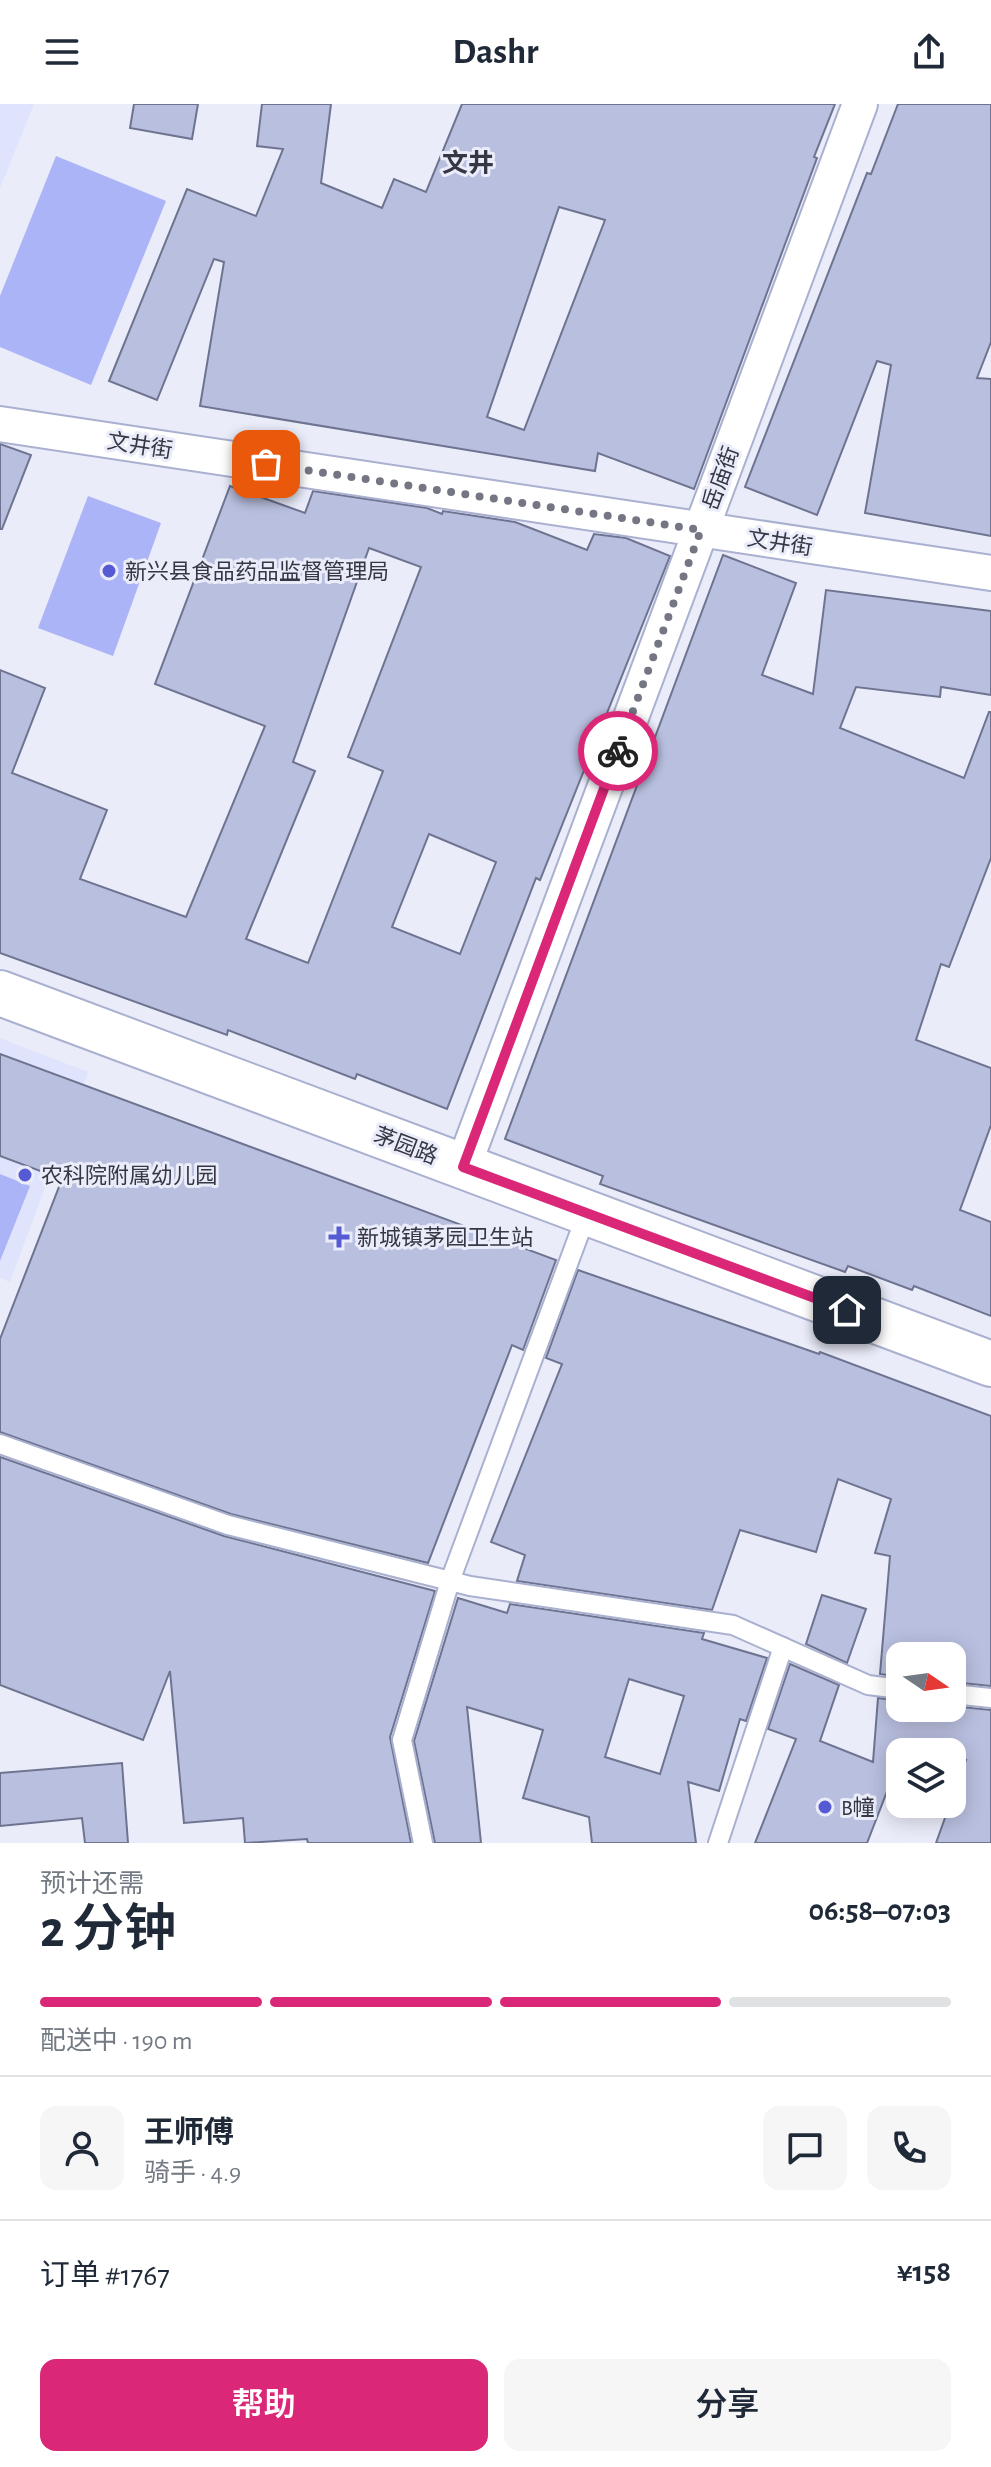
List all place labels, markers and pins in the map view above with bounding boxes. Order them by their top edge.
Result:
pin [232,430,300,498]
place label: 新兴县食品药品监督管理局 [125,560,389,583]
marker: 新兴县食品药品监督管理局 [100,562,118,580]
place label: 农科院附属幼儿园 [41,1164,217,1187]
marker: 农科院附属幼儿园 [16,1166,34,1184]
marker: 新城镇茅园卫生站 [328,1226,350,1248]
place label: 新城镇茅园卫生站 [357,1226,533,1249]
pin [813,1276,881,1344]
place label: B幢 [841,1796,875,1819]
marker: B幢 [816,1798,834,1816]

